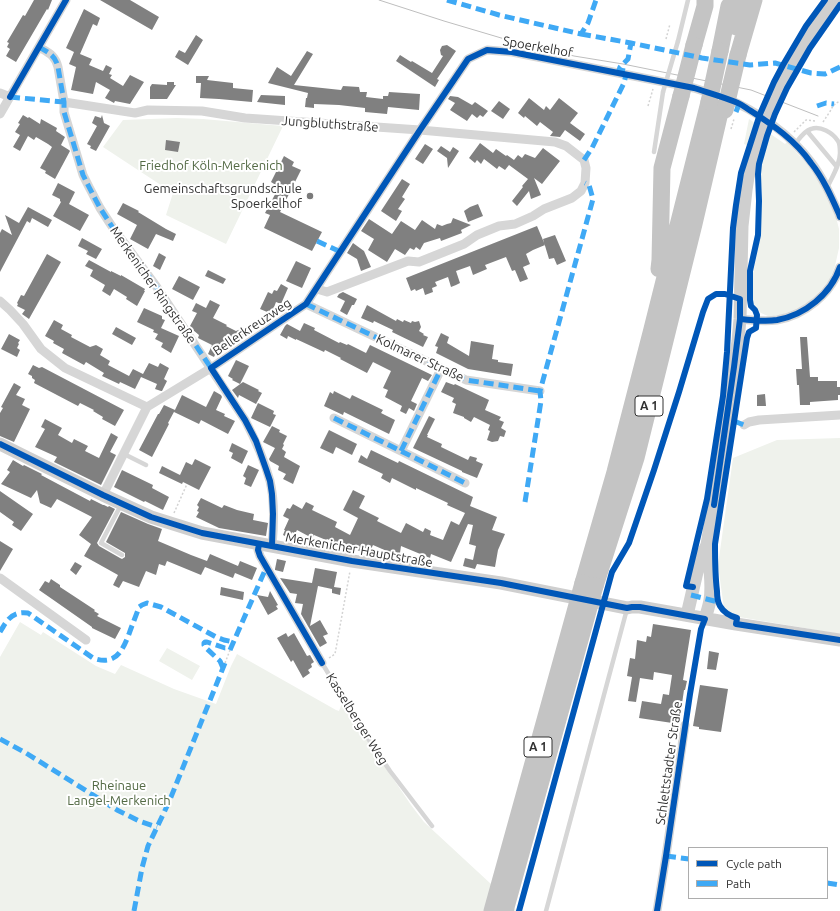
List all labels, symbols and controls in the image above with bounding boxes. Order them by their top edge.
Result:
street label: Spoerkelhof [502,33,574,61]
street label: Jungbluthstraße [281,113,379,135]
park label: Friedhof Köln-Merkenich [139,158,283,174]
place label: Gemeinschaftsgrundschule Spoerkelhof [144,181,302,212]
marker: Gemeinschaftsgrundschule Spoerkelhof [305,191,315,201]
street label: Merkenicher Ringstraße [107,223,199,347]
street label: Bellerkreuzweg [210,295,294,359]
street label: Kolmarer Straße [374,331,466,385]
road number: A 1 [635,396,663,416]
street label: Merkenicher Hauptstraße [284,529,434,571]
street label: Kasselberger Weg [323,670,391,768]
street label: Schlettstadter Straße [653,700,685,826]
road number: A 1 [524,737,552,757]
park label: Rheinaue Langel-Merkenich [67,778,171,809]
legend [688,847,828,899]
text: Cycle path [726,857,782,870]
text: Path [726,877,751,890]

